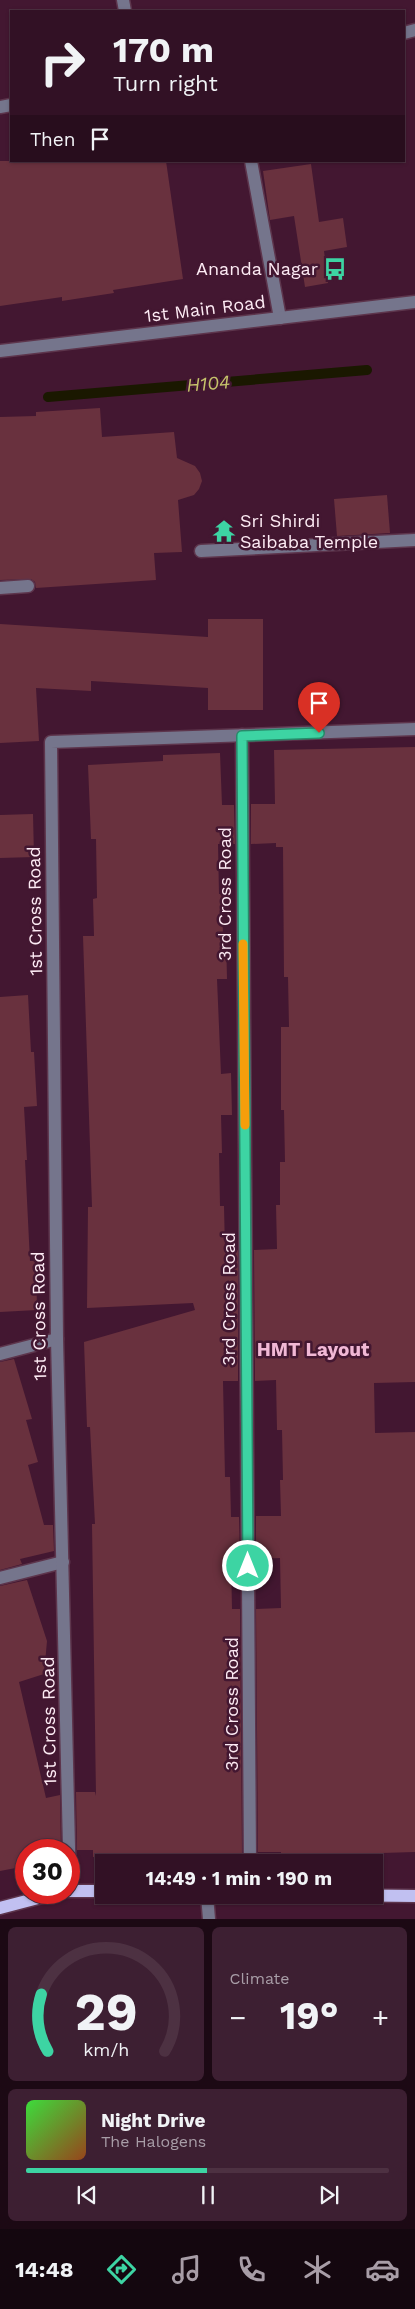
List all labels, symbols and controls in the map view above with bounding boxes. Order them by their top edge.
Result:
text: 170 m [113,29,214,71]
icon: right [30,30,95,95]
text: Turn right [113,71,218,96]
icon: arrive [86,125,114,153]
text: Then [30,128,76,151]
bus stop icon: Ananda Nagar [322,256,348,282]
place label: Ananda Nagar [196,258,318,279]
street label: 1st Main Road [143,291,267,326]
water label: H104 [185,370,231,397]
place label: Sri Shirdi Saibaba Temple [240,510,378,552]
temple icon: Sri Shirdi Saibaba Temple [211,518,237,544]
pin [298,682,340,733]
icon: arrive [305,689,333,717]
street label: 3rd Cross Road [214,827,235,961]
street label: 1st Cross Road [23,846,46,976]
street label: 3rd Cross Road [218,1232,239,1366]
street label: 1st Cross Road [27,1251,50,1381]
district label: HMT Layout [257,1338,370,1361]
position arrow [221,1539,273,1591]
street label: 3rd Cross Road [221,1637,242,1771]
street label: 1st Cross Road [37,1656,60,1786]
speed limit sign: 30 [15,1839,80,1904]
text: 14:49 · 1 min · 190 m [146,1867,332,1890]
text: Climate [230,1969,290,1988]
text: 29 [74,1982,137,2043]
text: 19° [280,1994,339,2038]
text: − [230,2001,246,2034]
text: + [372,2001,389,2034]
text: km/h [83,2039,129,2060]
text: Night Drive [101,2109,206,2132]
text: The Halogens [101,2132,206,2151]
icon: previous [73,2181,101,2209]
icon: pause [194,2181,222,2209]
icon: next [315,2181,343,2209]
icon: directions [104,2252,139,2287]
icon: music [169,2252,204,2287]
icon: phone [234,2252,269,2287]
icon: climate [300,2252,335,2287]
icon: car [365,2252,400,2287]
text: 14:48 [15,2257,73,2282]

